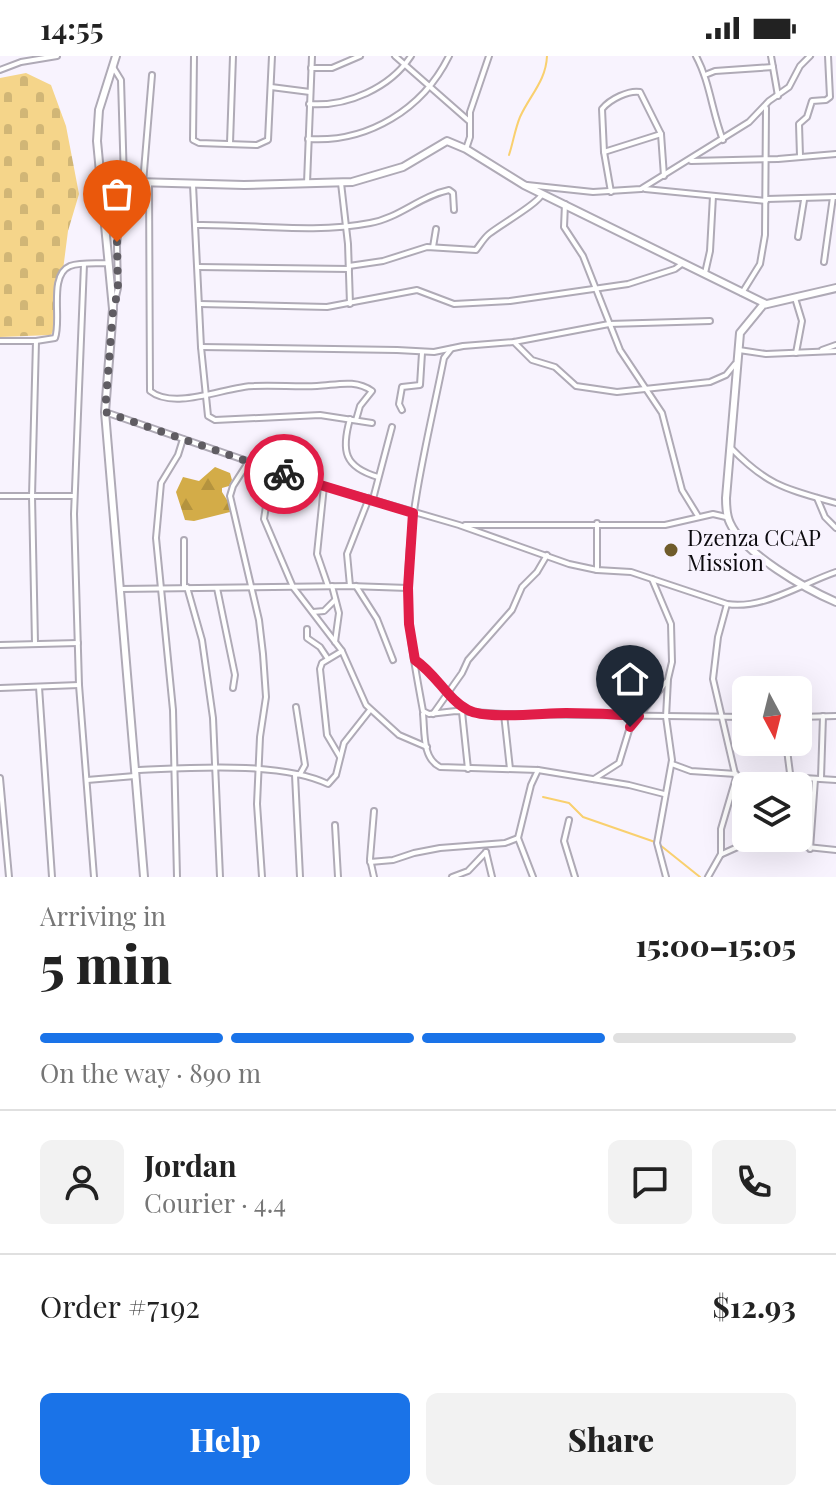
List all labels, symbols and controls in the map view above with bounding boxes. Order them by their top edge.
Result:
text: 14:55 [40,8,104,48]
pin [83,160,151,242]
icon: bag [95,172,139,216]
courier [244,434,324,514]
icon: bike [262,452,306,496]
place label: Dzenza CCAP Mission [687,522,821,577]
marker: Dzenza CCAP Mission [662,541,680,559]
pin [596,645,664,727]
icon: home [608,657,652,701]
north arrow [732,676,812,756]
map controls [732,676,812,852]
button: layers [732,772,812,852]
text: Arriving in [40,898,166,933]
text: 15:00–15:05 [635,925,796,965]
text: 5 min [40,928,172,997]
text: On the way · 890 m [40,1055,261,1090]
button: person [40,1140,124,1224]
button: chat [608,1140,692,1224]
button: phone [712,1140,796,1224]
text: Jordan [144,1145,237,1185]
text: Courier · 4.4 [144,1185,286,1220]
text: Order #7192 [40,1286,200,1326]
text: $12.93 [713,1286,796,1326]
button: Help [40,1393,410,1485]
button: Share [426,1393,796,1485]

